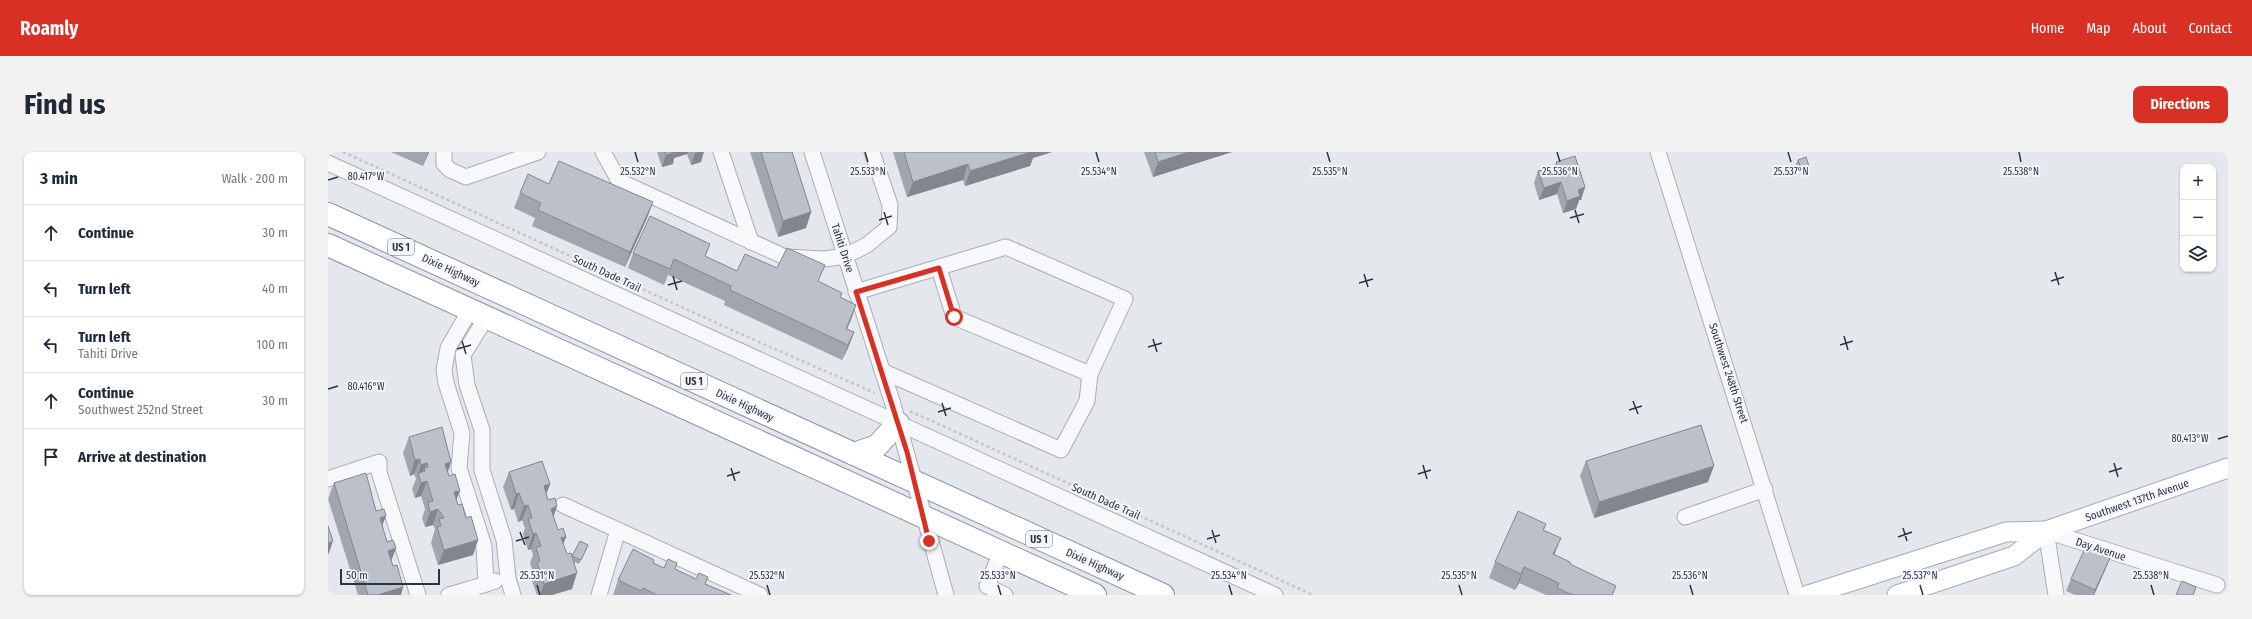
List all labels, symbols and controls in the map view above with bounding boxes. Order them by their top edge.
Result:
text: Roamly [20,17,78,40]
text: Home [2031,20,2064,37]
text: Map [2086,20,2110,37]
text: About [2132,20,2167,37]
text: Contact [2189,20,2232,37]
button: Directions [2133,86,2228,123]
text: Find us [24,88,106,121]
map controls [2180,164,2216,272]
button: + [2180,164,2216,200]
text: 25.532°N [620,166,656,178]
text: 25.533°N [850,166,886,178]
text: 25.534°N [1081,166,1117,178]
text: 25.535°N [1312,166,1348,178]
text: 25.536°N [1542,166,1578,178]
text: 25.537°N [1773,166,1809,178]
text: 25.538°N [2003,166,2039,178]
text: 3 min [40,168,78,189]
text: Walk · 200 m [222,171,288,186]
text: 80.417°W [348,171,385,183]
button: − [2180,200,2216,236]
icon: ahead [40,222,62,244]
street label: Tahiti Drive [829,222,857,274]
text: Continue [78,224,134,242]
text: 30 m [262,225,288,240]
button: layers [2180,236,2216,272]
road number: US 1 [388,239,414,255]
street label: Dixie Highway [420,251,482,290]
street label: South Dade Trail [571,252,643,295]
icon: left [40,278,62,300]
text: Turn left [78,280,131,298]
text: 40 m [262,281,288,296]
route start [945,308,963,326]
street label: Southwest 248th Street [1706,322,1751,425]
text: Turn left [78,328,131,346]
icon: left [40,334,62,356]
text: 100 m [256,337,288,352]
text: Tahiti Drive [78,346,138,361]
road number: US 1 [681,373,707,389]
text: 80.416°W [347,381,385,393]
text: Continue [78,384,134,402]
street label: Dixie Highway [714,386,776,425]
icon: ahead [40,390,62,412]
text: 30 m [262,393,288,408]
text: Southwest 252nd Street [78,402,203,417]
text: 80.413°W [2172,433,2209,445]
icon: arrive [40,446,62,468]
text: Arrive at destination [78,448,206,466]
street label: Southwest 137th Avenue [2084,477,2191,524]
street label: South Dade Trail [1069,480,1142,522]
road number: US 1 [1026,531,1052,547]
route end [920,532,938,550]
street label: Day Avenue [2074,535,2128,564]
street label: Dixie Highway [1064,546,1126,583]
scale bar [340,567,440,586]
text: 50 m [346,569,368,582]
text: 25.531°N [520,570,554,582]
text: 25.532°N [749,570,785,582]
text: 25.533°N [980,570,1016,582]
text: 25.534°N [1211,570,1247,582]
text: 25.535°N [1441,570,1477,582]
text: 25.536°N [1672,570,1708,582]
text: 25.537°N [1902,570,1938,582]
text: 25.538°N [2133,570,2169,582]

